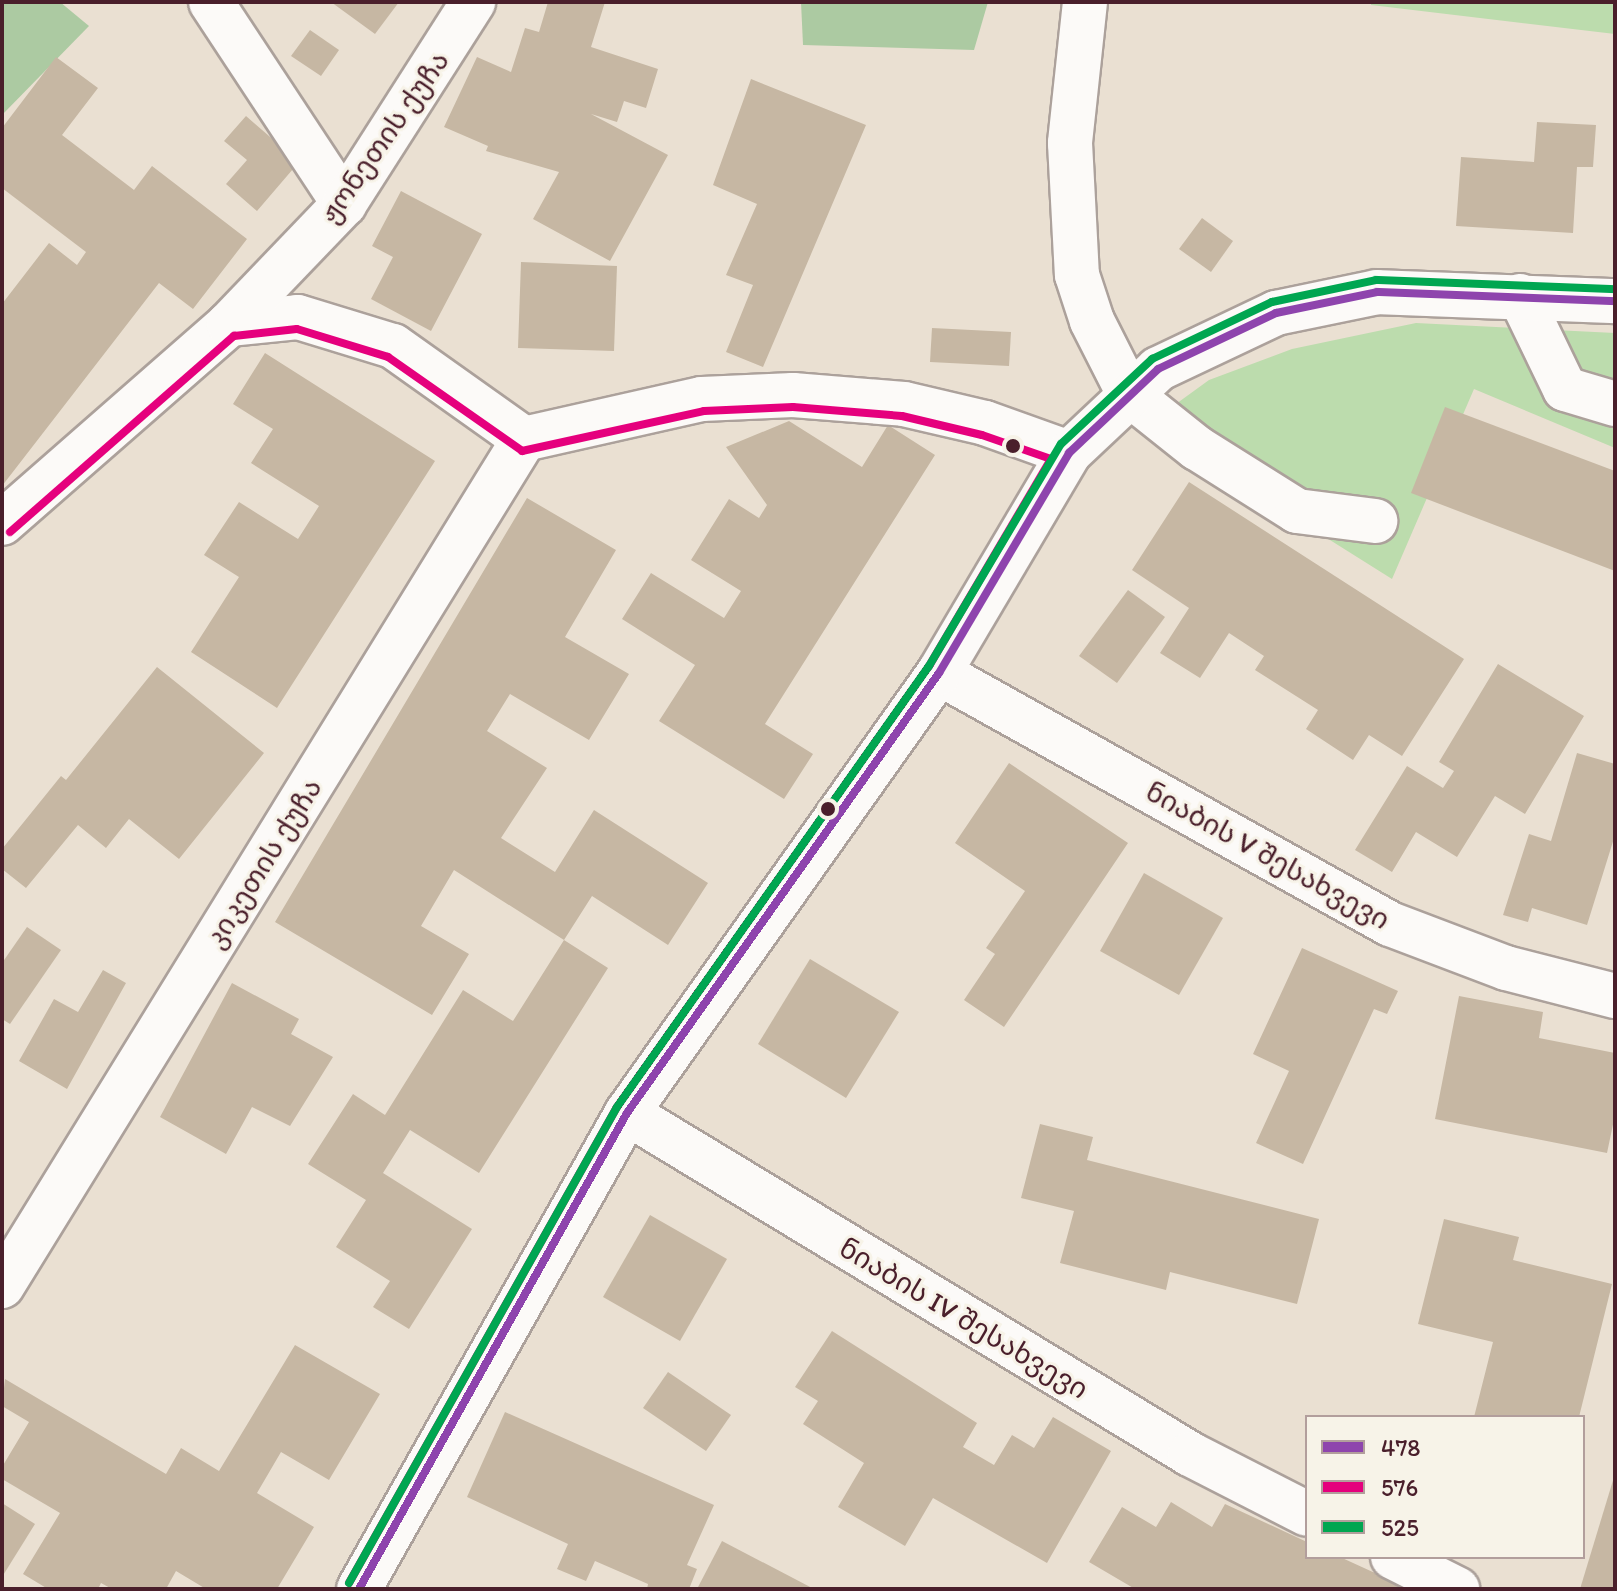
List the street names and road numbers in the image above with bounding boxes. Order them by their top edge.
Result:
street label: ჟონეთის ქუჩა [312,44,456,230]
street label: კიკეთის ქუჩა [197,772,329,954]
street label: ნიაბის V შესახვევი [1140,774,1396,936]
street label: ნიაბის IV შესახვევი [834,1230,1094,1406]

